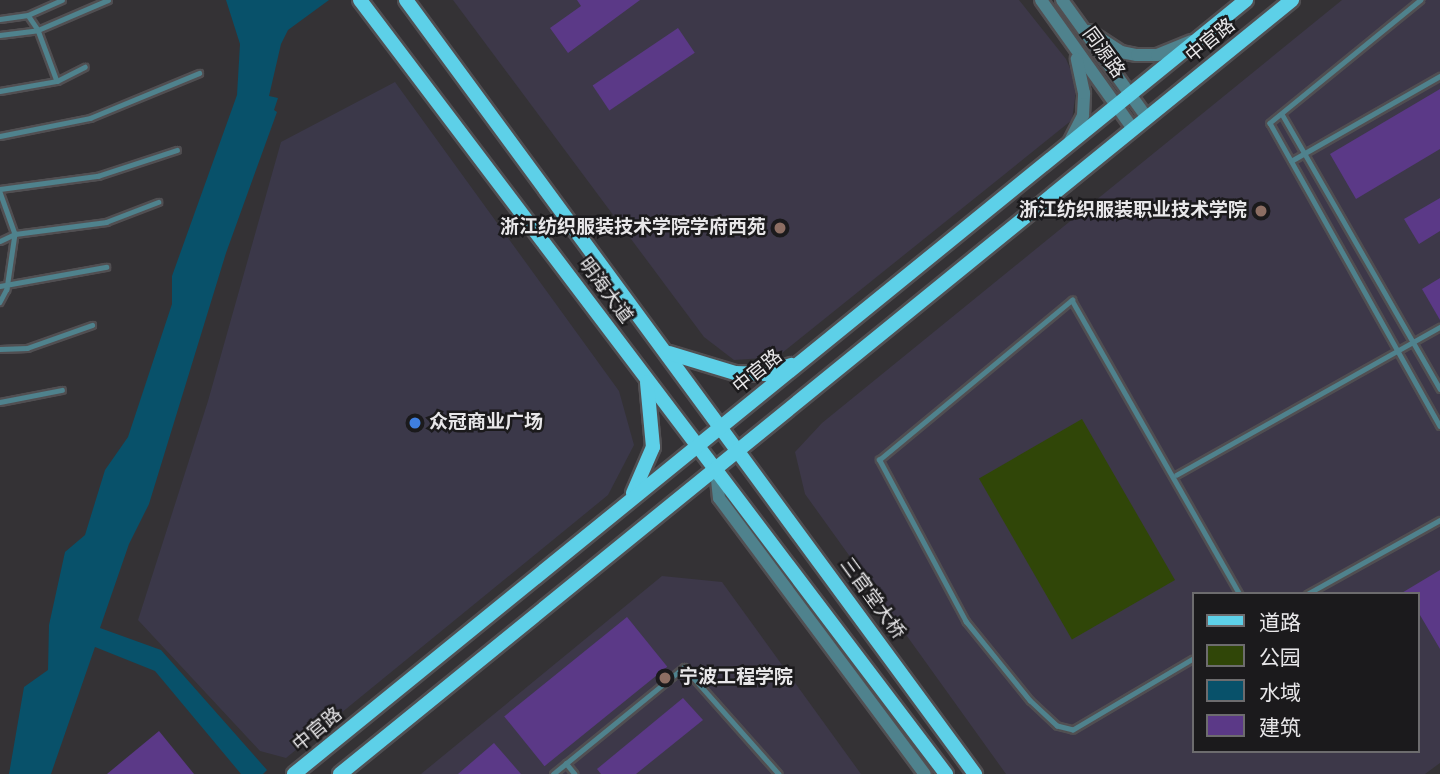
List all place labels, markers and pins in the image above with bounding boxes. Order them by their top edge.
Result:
place label: 浙江纺织服装职业技术学院 [1019,200,1247,222]
marker: 浙江纺织服装职业技术学院 [1253,203,1269,219]
place label: 浙江纺织服装技术学院学府西苑 [500,217,766,239]
marker: 浙江纺织服装技术学院学府西苑 [772,220,788,236]
place label: 众冠商业广场 [429,412,543,434]
marker: 众冠商业广场 [407,415,423,431]
place label: 宁波工程学院 [679,667,793,689]
marker: 宁波工程学院 [657,670,673,686]

